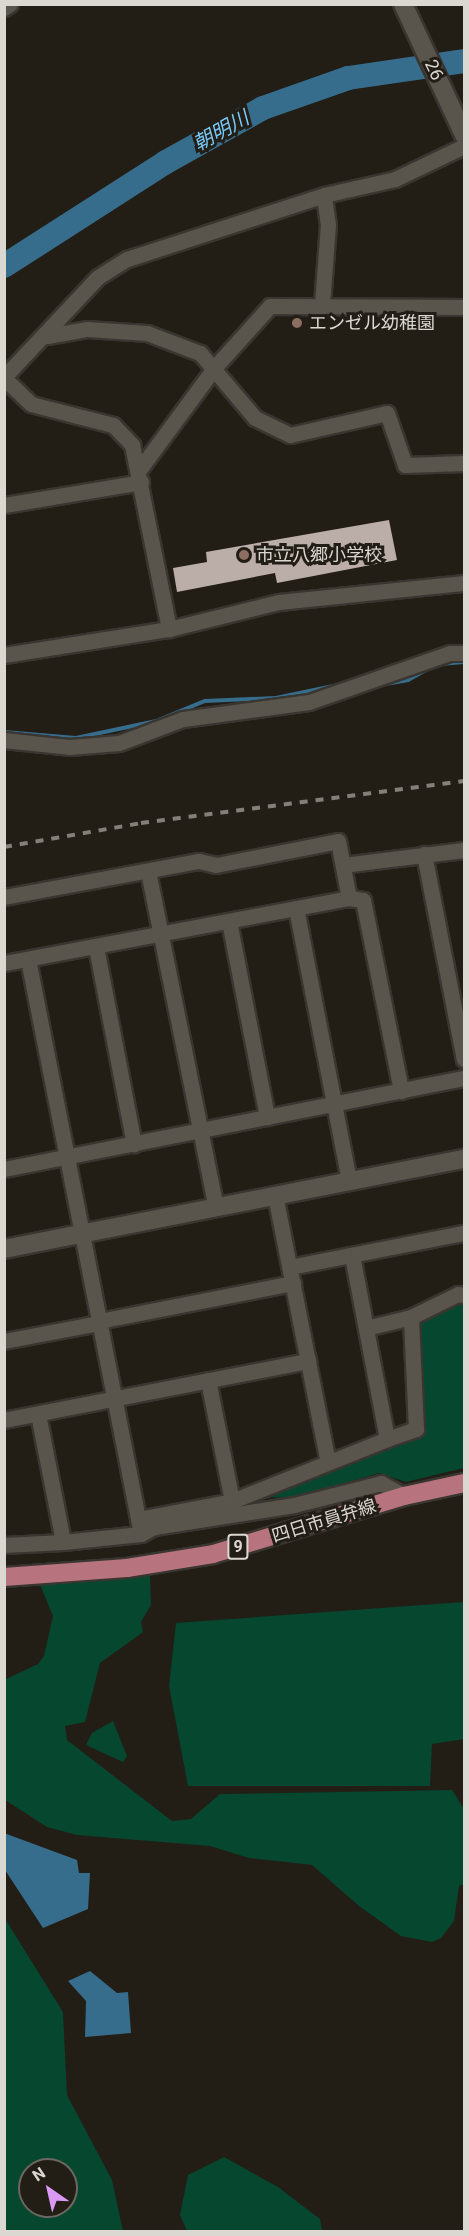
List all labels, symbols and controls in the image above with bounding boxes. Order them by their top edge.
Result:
street label: 26 [420,56,448,84]
water label: 朝明川 [189,106,253,156]
place label: エンゼル幼稚園 [309,312,435,334]
marker: エンゼル幼稚園 [290,316,304,330]
place label: 市立八郷小学校 [256,544,382,566]
marker: 市立八郷小学校 [237,548,251,562]
street label: 四日市員弁線 [269,1495,379,1547]
road number: 9 [226,1534,250,1560]
north arrow [18,2158,78,2218]
text: N [29,2163,49,2185]

